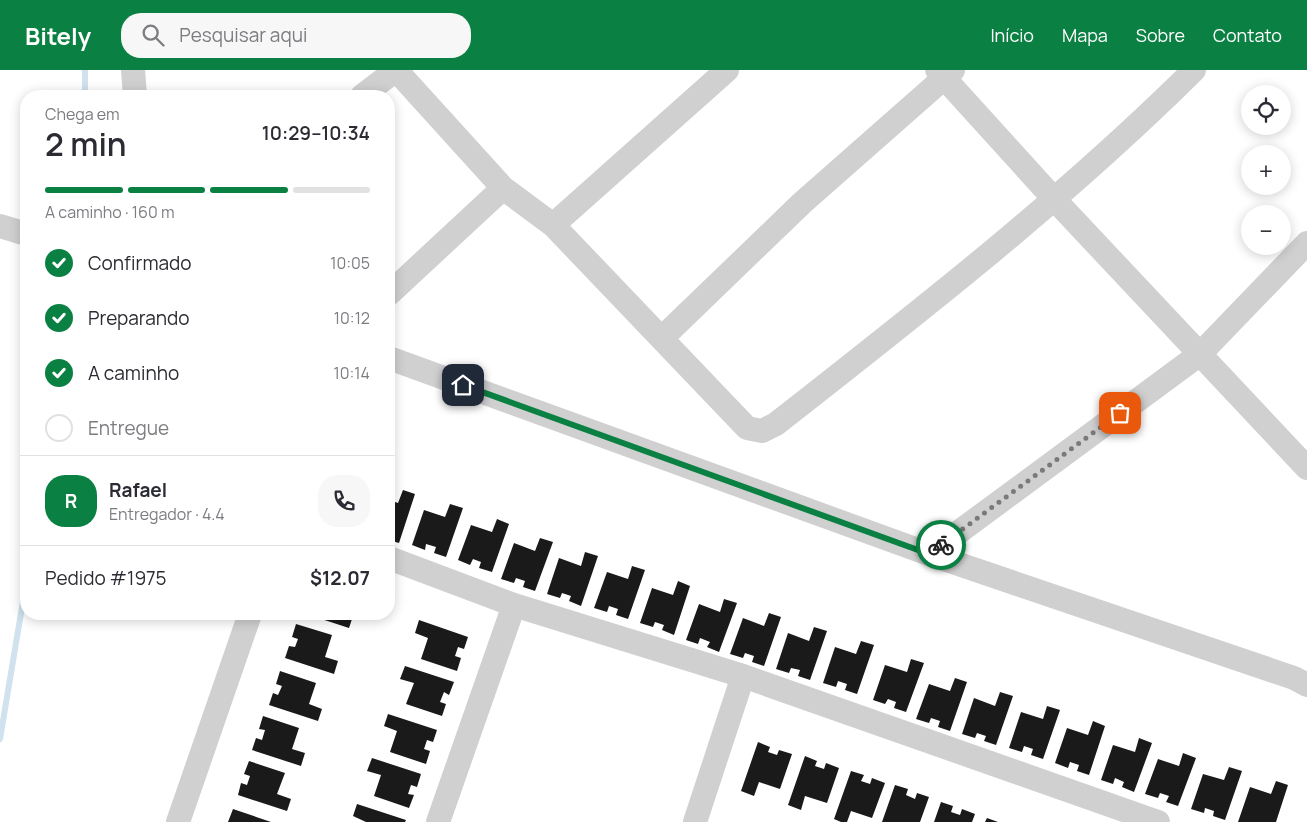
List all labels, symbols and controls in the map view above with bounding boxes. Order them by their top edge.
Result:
search box [121,13,471,58]
text: Bitely [25,19,91,52]
icon: search [139,21,167,49]
text: Pesquisar aqui [179,22,307,48]
text: Início [990,23,1034,47]
text: Mapa [1062,23,1108,47]
text: Sobre [1136,23,1185,47]
text: Contato [1213,23,1282,47]
map controls [1241,85,1291,255]
button: locate [1241,85,1291,135]
text: Chega em [45,103,120,125]
text: 10:29–10:34 [262,120,370,146]
text: 2 min [45,122,127,166]
button: + [1241,145,1291,195]
text: A caminho · 160 m [45,201,175,223]
button: − [1241,205,1291,255]
icon: check [45,249,73,277]
text: Confirmado [88,250,192,276]
text: 10:05 [330,252,370,274]
icon: check [45,304,73,332]
text: Preparando [88,305,190,331]
text: 10:12 [334,307,370,329]
icon: check [45,359,73,387]
text: A caminho [88,360,179,386]
text: 10:14 [334,362,370,384]
pin [442,364,484,406]
icon: home [449,371,477,399]
pin [1099,392,1141,434]
icon: bag [1106,399,1134,427]
text: Entregue [88,415,169,441]
button: phone [318,475,370,527]
text: Rafael [109,477,167,503]
text: R [65,488,77,514]
text: Entregador · 4.4 [109,503,225,525]
courier [916,520,966,570]
icon: bike [927,531,955,559]
text: Pedido #1975 [45,565,166,591]
text: $12.07 [310,565,370,591]

